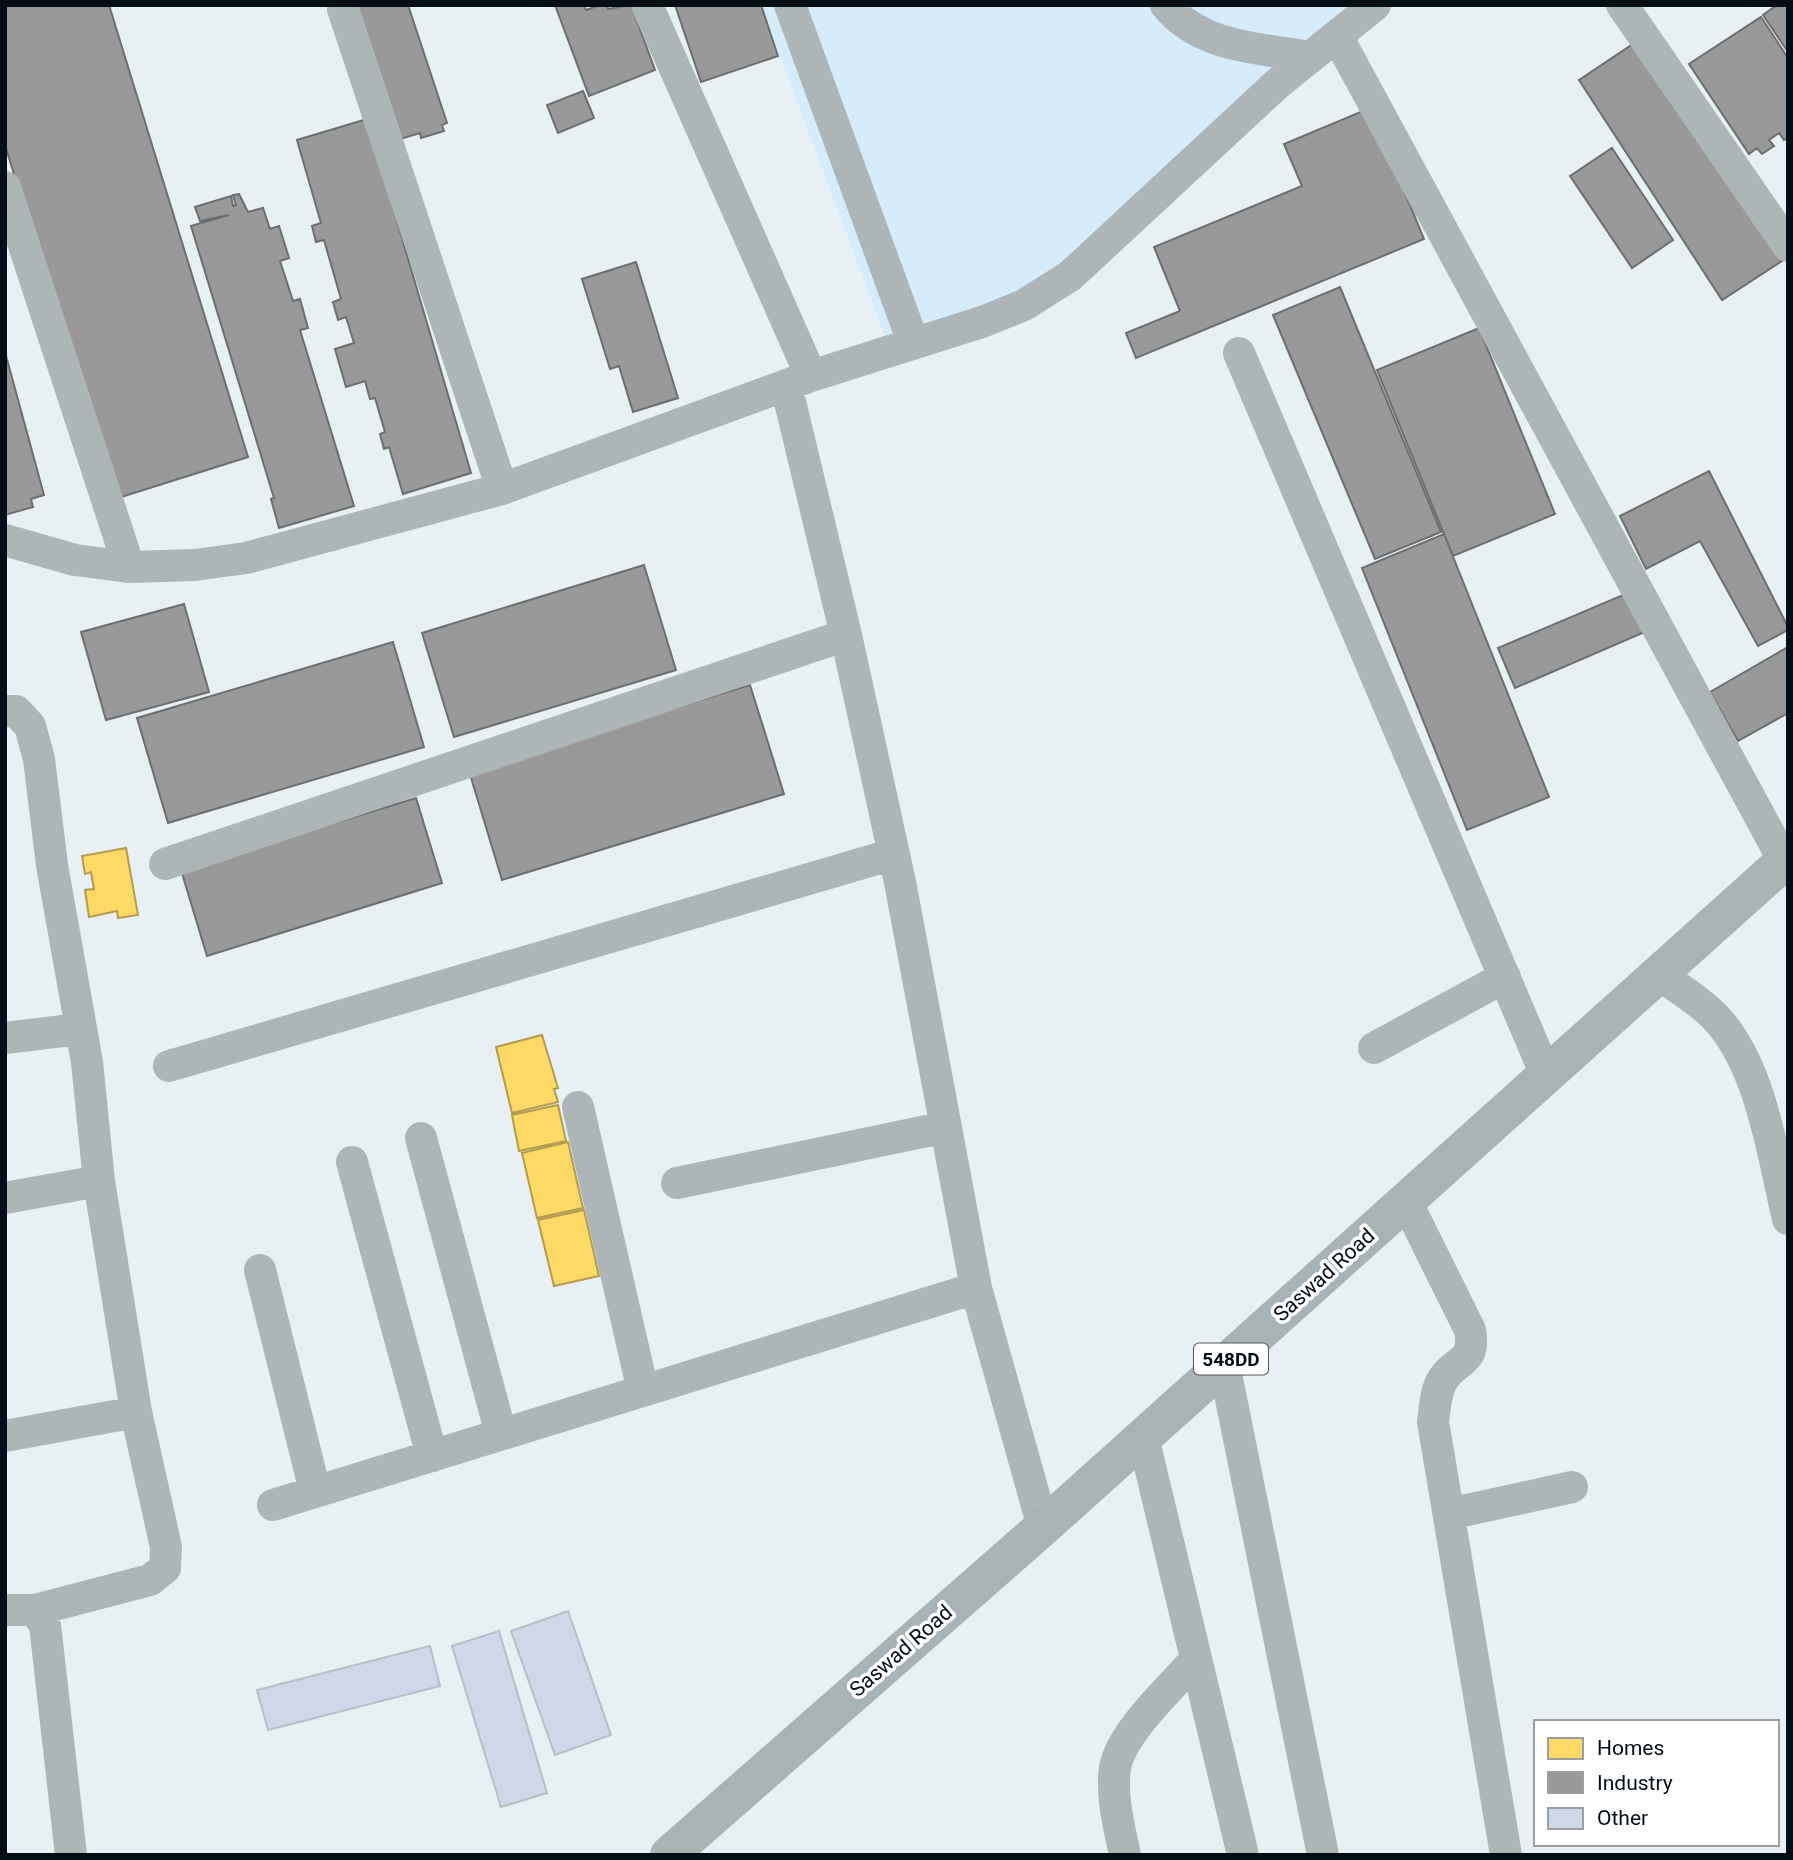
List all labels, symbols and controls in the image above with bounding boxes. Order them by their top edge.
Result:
street label: Saswad Road [1269,1224,1379,1326]
road number: 548DD [1194,1344,1268,1374]
street label: Saswad Road [845,1600,957,1702]
legend [1534,1720,1779,1846]
text: Homes [1597,1736,1664,1760]
text: Industry [1597,1771,1673,1795]
text: Other [1597,1806,1648,1830]

